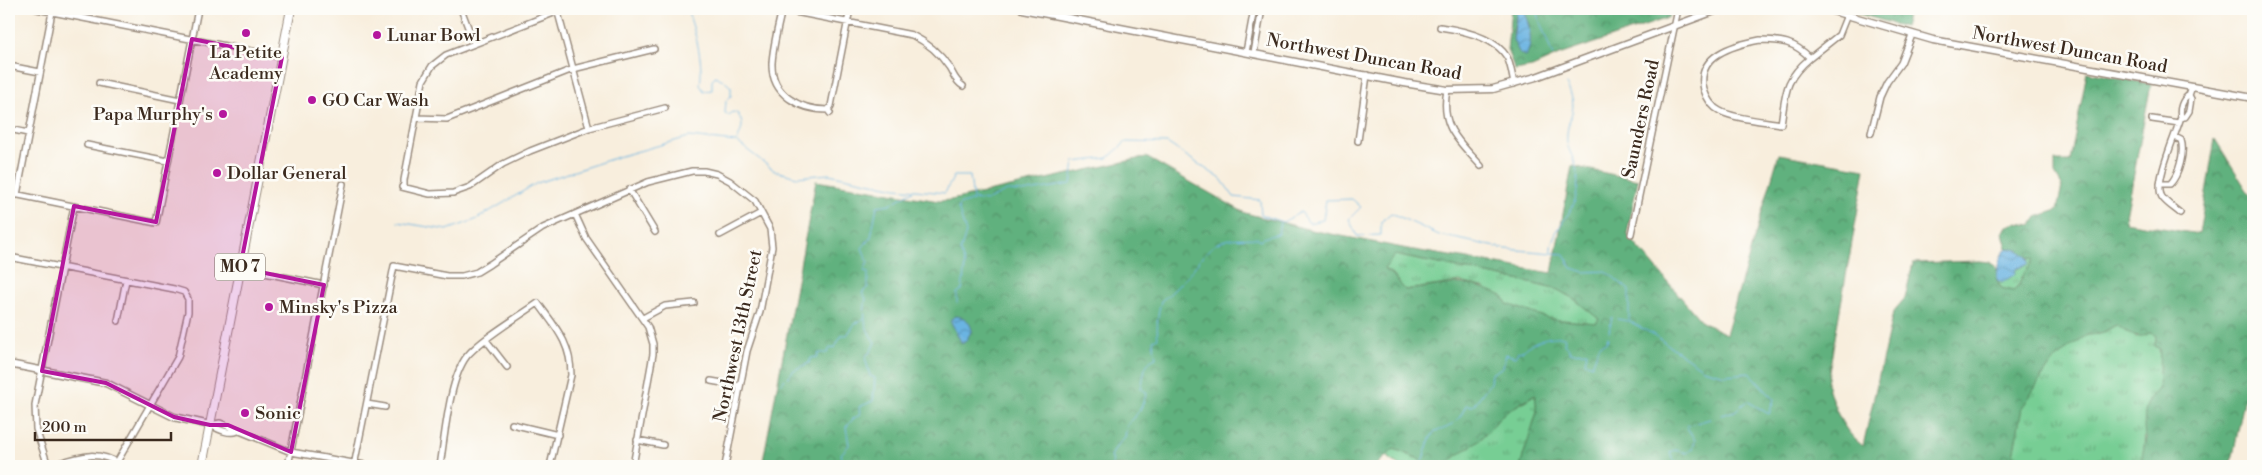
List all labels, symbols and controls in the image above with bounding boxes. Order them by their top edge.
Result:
street label: Northwest Duncan Road [1971,22,2170,79]
place label: Lunar Bowl [387,24,481,47]
marker: La Petite Academy [240,27,252,39]
marker: Lunar Bowl [371,29,383,41]
street label: Northwest Duncan Road [1265,29,1464,86]
place label: La Petite Academy [208,41,283,85]
street label: Saunders Road [1617,57,1665,181]
place label: GO Car Wash [322,89,429,112]
marker: GO Car Wash [306,94,318,106]
place label: Papa Murphy's [93,103,213,126]
marker: Papa Murphy's [217,108,229,120]
place label: Dollar General [227,162,347,185]
marker: Dollar General [211,167,223,179]
street label: Northwest 13th Street [708,247,768,424]
road number: MO 7 [215,253,265,280]
place label: Minsky's Pizza [279,296,399,319]
marker: Minsky's Pizza [263,301,275,313]
place label: Sonic [255,402,301,425]
marker: Sonic [239,407,251,419]
scale bar [35,410,171,442]
text: 200 m [42,418,87,437]

